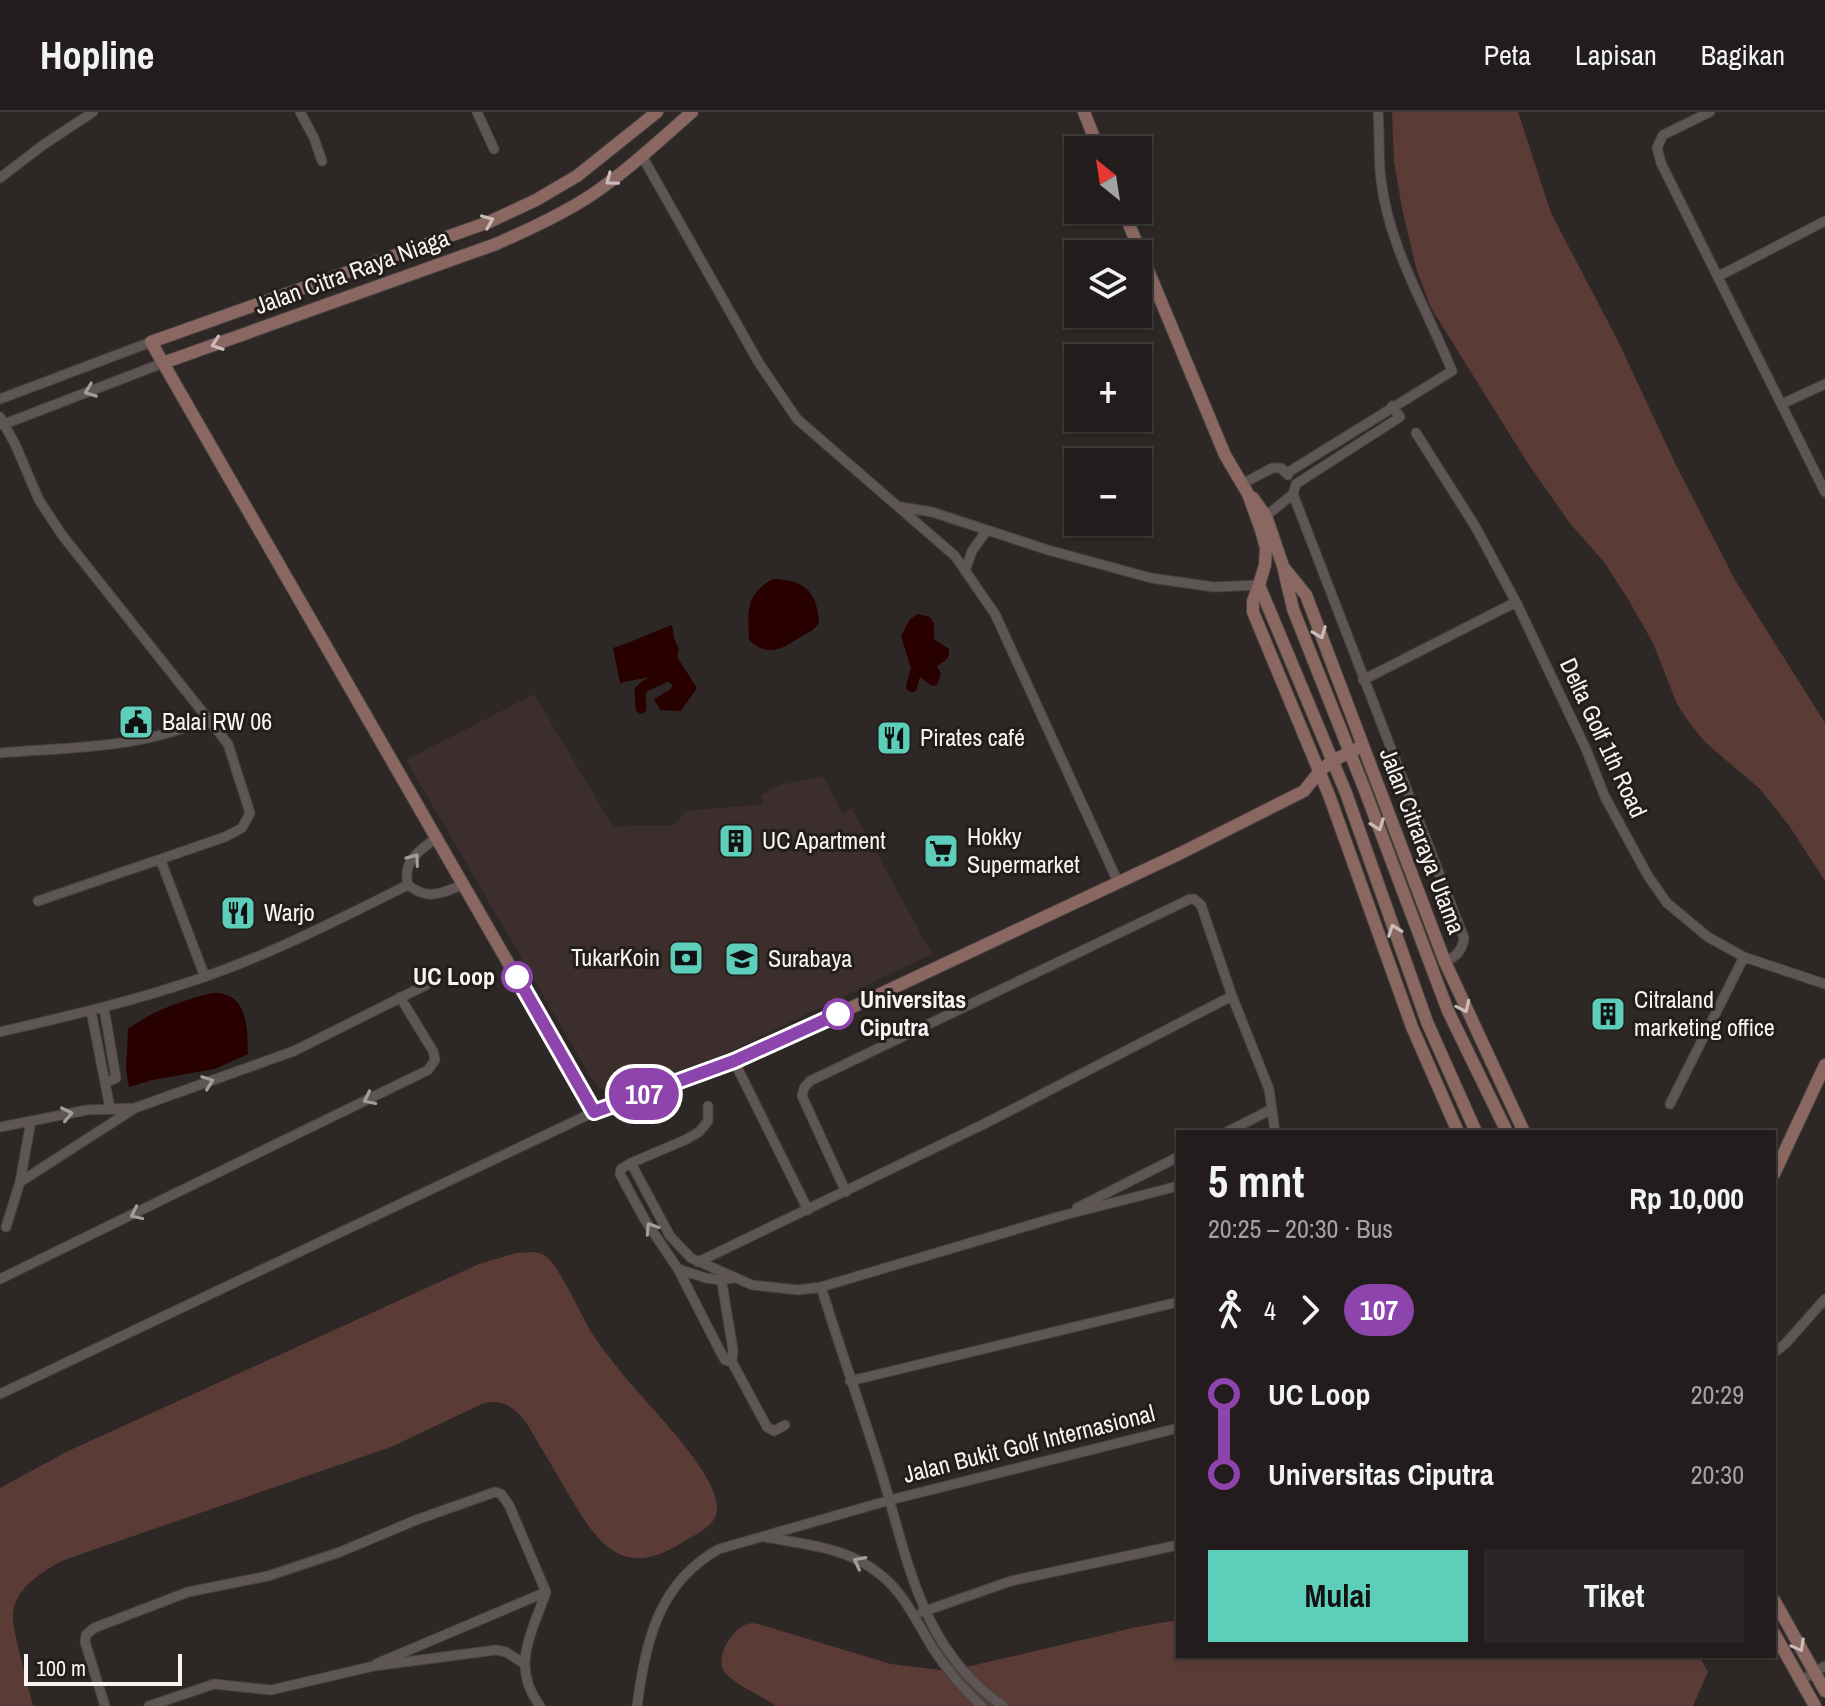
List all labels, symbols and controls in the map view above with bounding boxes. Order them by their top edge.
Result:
text: Hopline [40,30,154,81]
text: Peta [1484,36,1531,74]
text: Lapisan [1575,36,1657,74]
text: Bagikan [1701,36,1785,74]
north arrow [1064,136,1152,224]
map controls [1064,136,1152,536]
one-way arrow [605,171,619,185]
one-way arrow [480,214,494,231]
street label: Jalan Citra Raya Niaga [250,221,453,321]
button: layers [1064,240,1152,328]
one-way arrow [211,334,225,350]
button: + [1064,344,1152,432]
one-way arrow [84,381,98,398]
button: − [1064,448,1152,536]
one-way arrow [1311,625,1327,639]
street label: Delta Golf 1th Road [1553,652,1655,823]
public building icon: Balai RW 06 [117,703,155,741]
place label: Balai RW 06 [162,705,272,737]
restaurant icon: Pirates café [875,719,913,757]
place label: Pirates café [920,721,1025,753]
street label: Jalan Citraraya Utama [1373,743,1473,938]
one-way arrow [1368,817,1385,831]
place label: Hokky Supermarket [967,820,1080,880]
building icon: UC Apartment [717,822,755,860]
place label: UC Apartment [762,824,886,856]
supermarket icon: Hokky Supermarket [922,832,960,870]
one-way arrow [404,853,419,868]
restaurant icon: Warjo [219,894,257,932]
place label: Warjo [264,896,315,928]
one-way arrow [1388,924,1404,938]
bank icon: TukarKoin [667,939,705,977]
school or university icon: Surabaya [723,940,761,978]
place label: TukarKoin [571,941,660,973]
place label: Surabaya [768,942,852,974]
place label: UC Loop [413,960,495,992]
marker: UC Loop [502,962,532,992]
place label: Universitas Ciputra [860,983,966,1043]
place label: Citraland marketing office [1634,983,1775,1043]
building icon: Citraland marketing office [1589,995,1627,1033]
one-way arrow [1454,998,1470,1013]
marker: Universitas Ciputra [823,999,853,1029]
line badge: 107 [598,1068,690,1120]
one-way arrow [201,1075,215,1091]
text: 107 [625,1075,663,1113]
one-way arrow [362,1089,377,1105]
one-way arrow [60,1106,73,1123]
text: 5 mnt [1208,1151,1304,1211]
text: Rp 10,000 [1629,1178,1744,1218]
one-way arrow [129,1204,144,1220]
text: 20:25 – 20:30 · Bus [1208,1211,1393,1246]
one-way arrow [645,1222,660,1236]
icon: walk [1208,1288,1252,1332]
icon: forward [1288,1288,1332,1332]
text: 107 [1360,1291,1398,1329]
text: 4 [1264,1293,1276,1328]
text: UC Loop [1268,1374,1370,1414]
text: 20:29 [1691,1377,1744,1412]
street label: Jalan Bukit Golf Internasional [900,1396,1158,1490]
text: Universitas Ciputra [1268,1454,1494,1494]
text: 20:30 [1691,1457,1744,1492]
button: Mulai [1208,1550,1468,1642]
button: Tiket [1484,1550,1744,1642]
one-way arrow [853,1556,868,1572]
one-way arrow [1789,1637,1805,1652]
scale bar [24,1650,182,1686]
text: 100 m [36,1653,86,1683]

